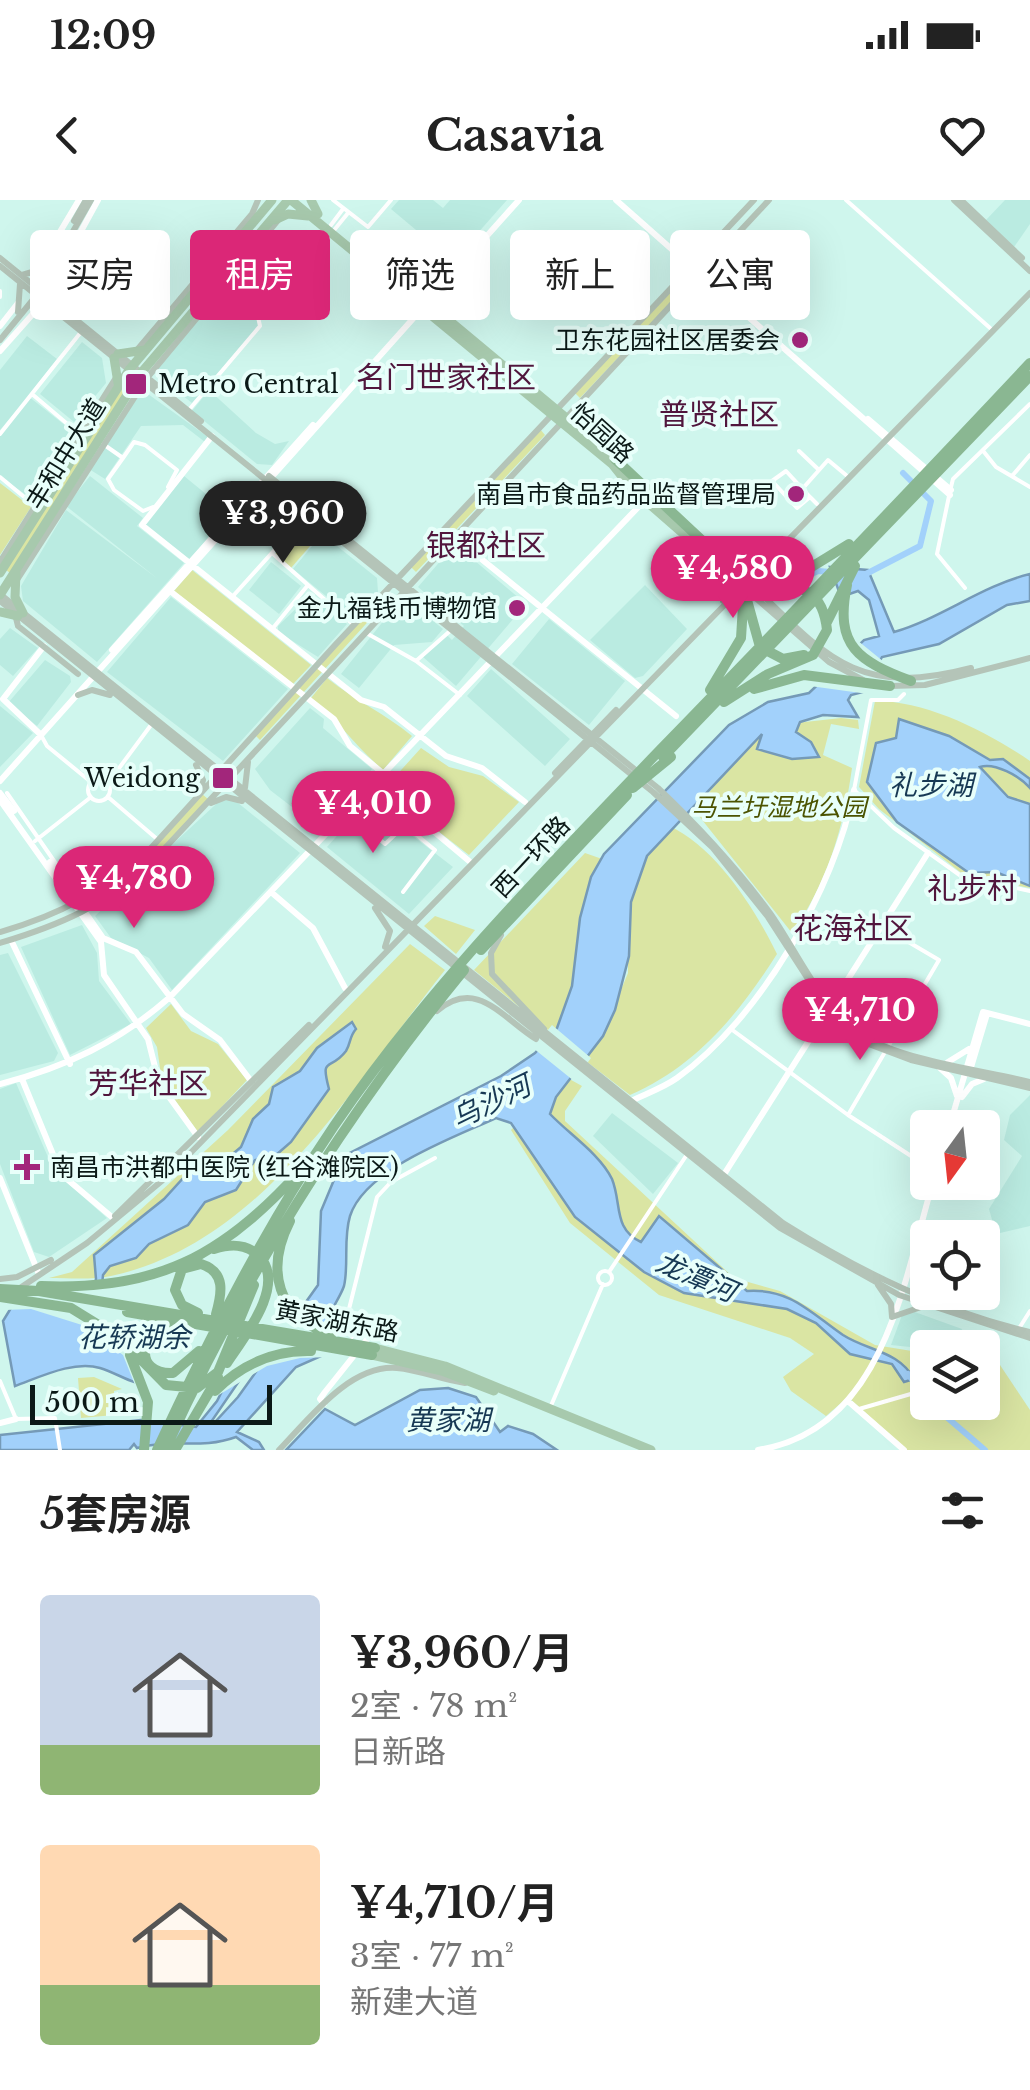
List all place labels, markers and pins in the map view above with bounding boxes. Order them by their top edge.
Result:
place label: 卫东花园社区居委会 [555,325,780,356]
marker: 卫东花园社区居委会 [789,329,811,351]
place label: Metro Central [158,369,339,400]
marker: Metro Central [123,371,149,397]
place label: 南昌市食品药品监督管理局 [476,479,776,510]
pin: ¥3,960 [202,481,364,566]
marker: 南昌市食品药品监督管理局 [785,483,807,505]
pin: ¥4,580 [652,536,814,621]
place label: 金九福钱币博物馆 [297,593,497,624]
marker: 金九福钱币博物馆 [506,597,528,619]
place label: Weidong [83,763,201,794]
marker: Weidong [210,765,236,791]
pin: ¥4,010 [292,771,454,856]
pin: ¥4,780 [53,846,215,931]
pin: ¥4,710 [779,978,941,1063]
place label: 南昌市洪都中医院 (红谷滩院区) [50,1152,399,1183]
marker: 南昌市洪都中医院 (红谷滩院区) [14,1154,40,1180]

